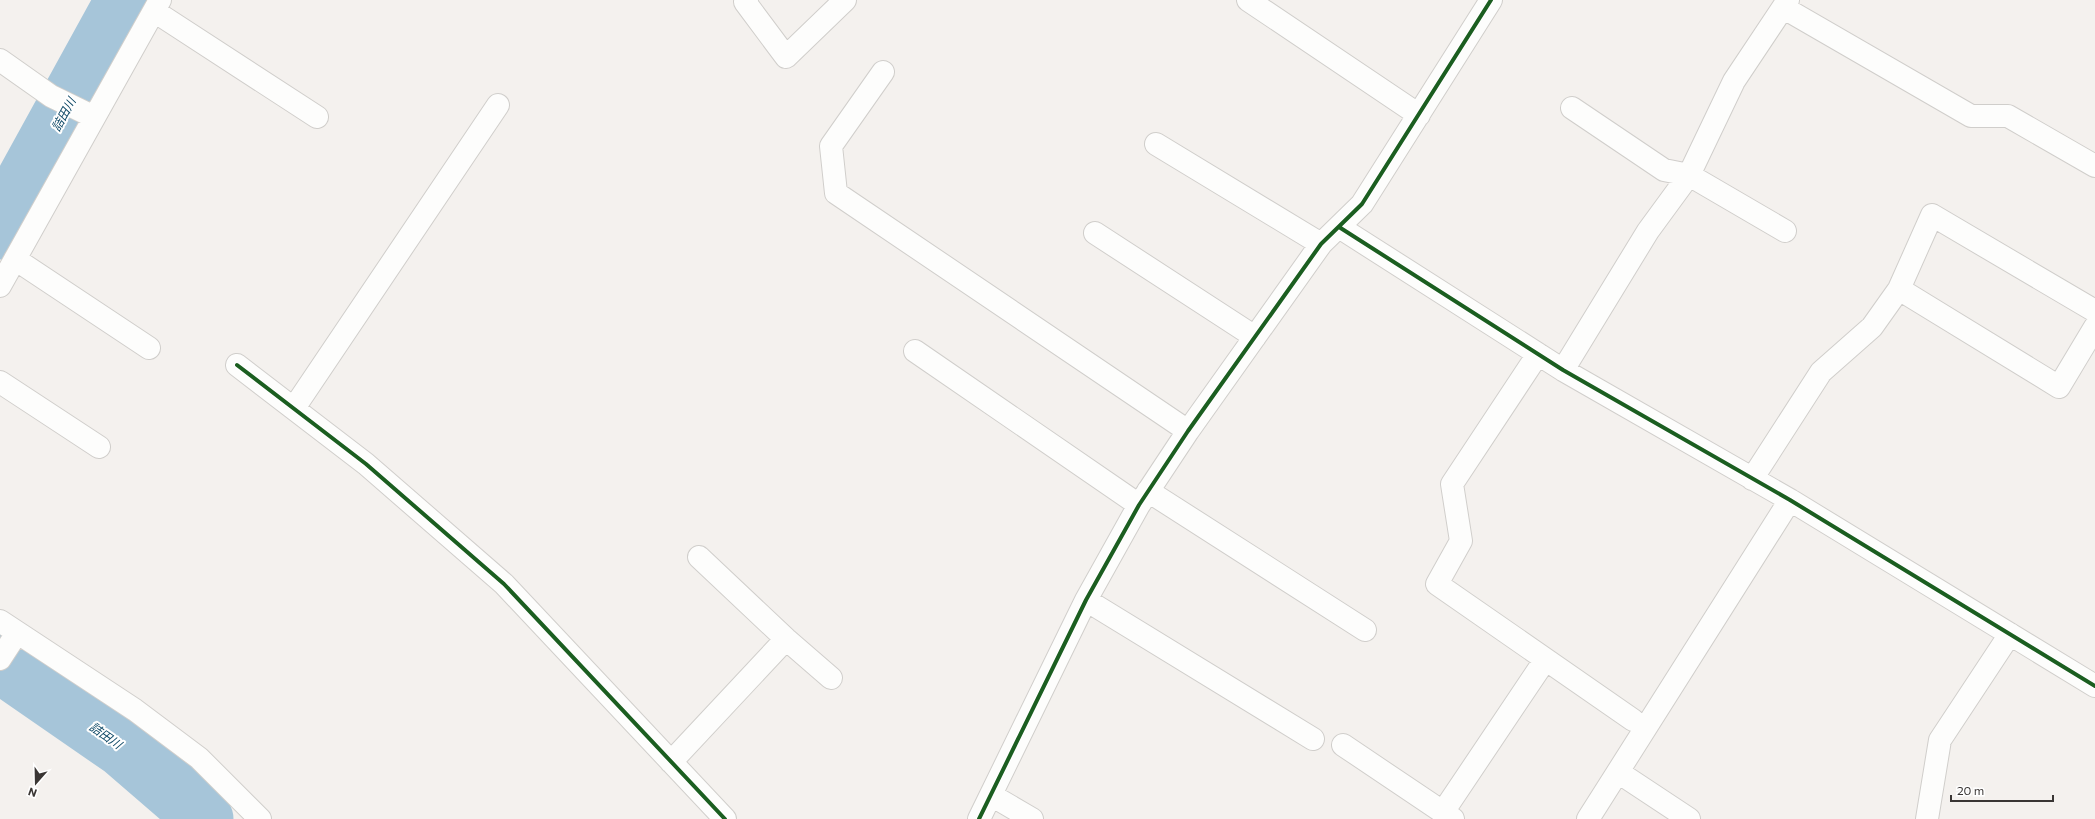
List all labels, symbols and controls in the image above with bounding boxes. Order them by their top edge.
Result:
water label: 詰田川 [48,93,79,133]
water label: 詰田川 [87,719,126,752]
north arrow [16,763,56,803]
scale bar [1951,777,2053,803]
text: 20 m [1957,783,1984,797]
text: N [26,785,39,800]

